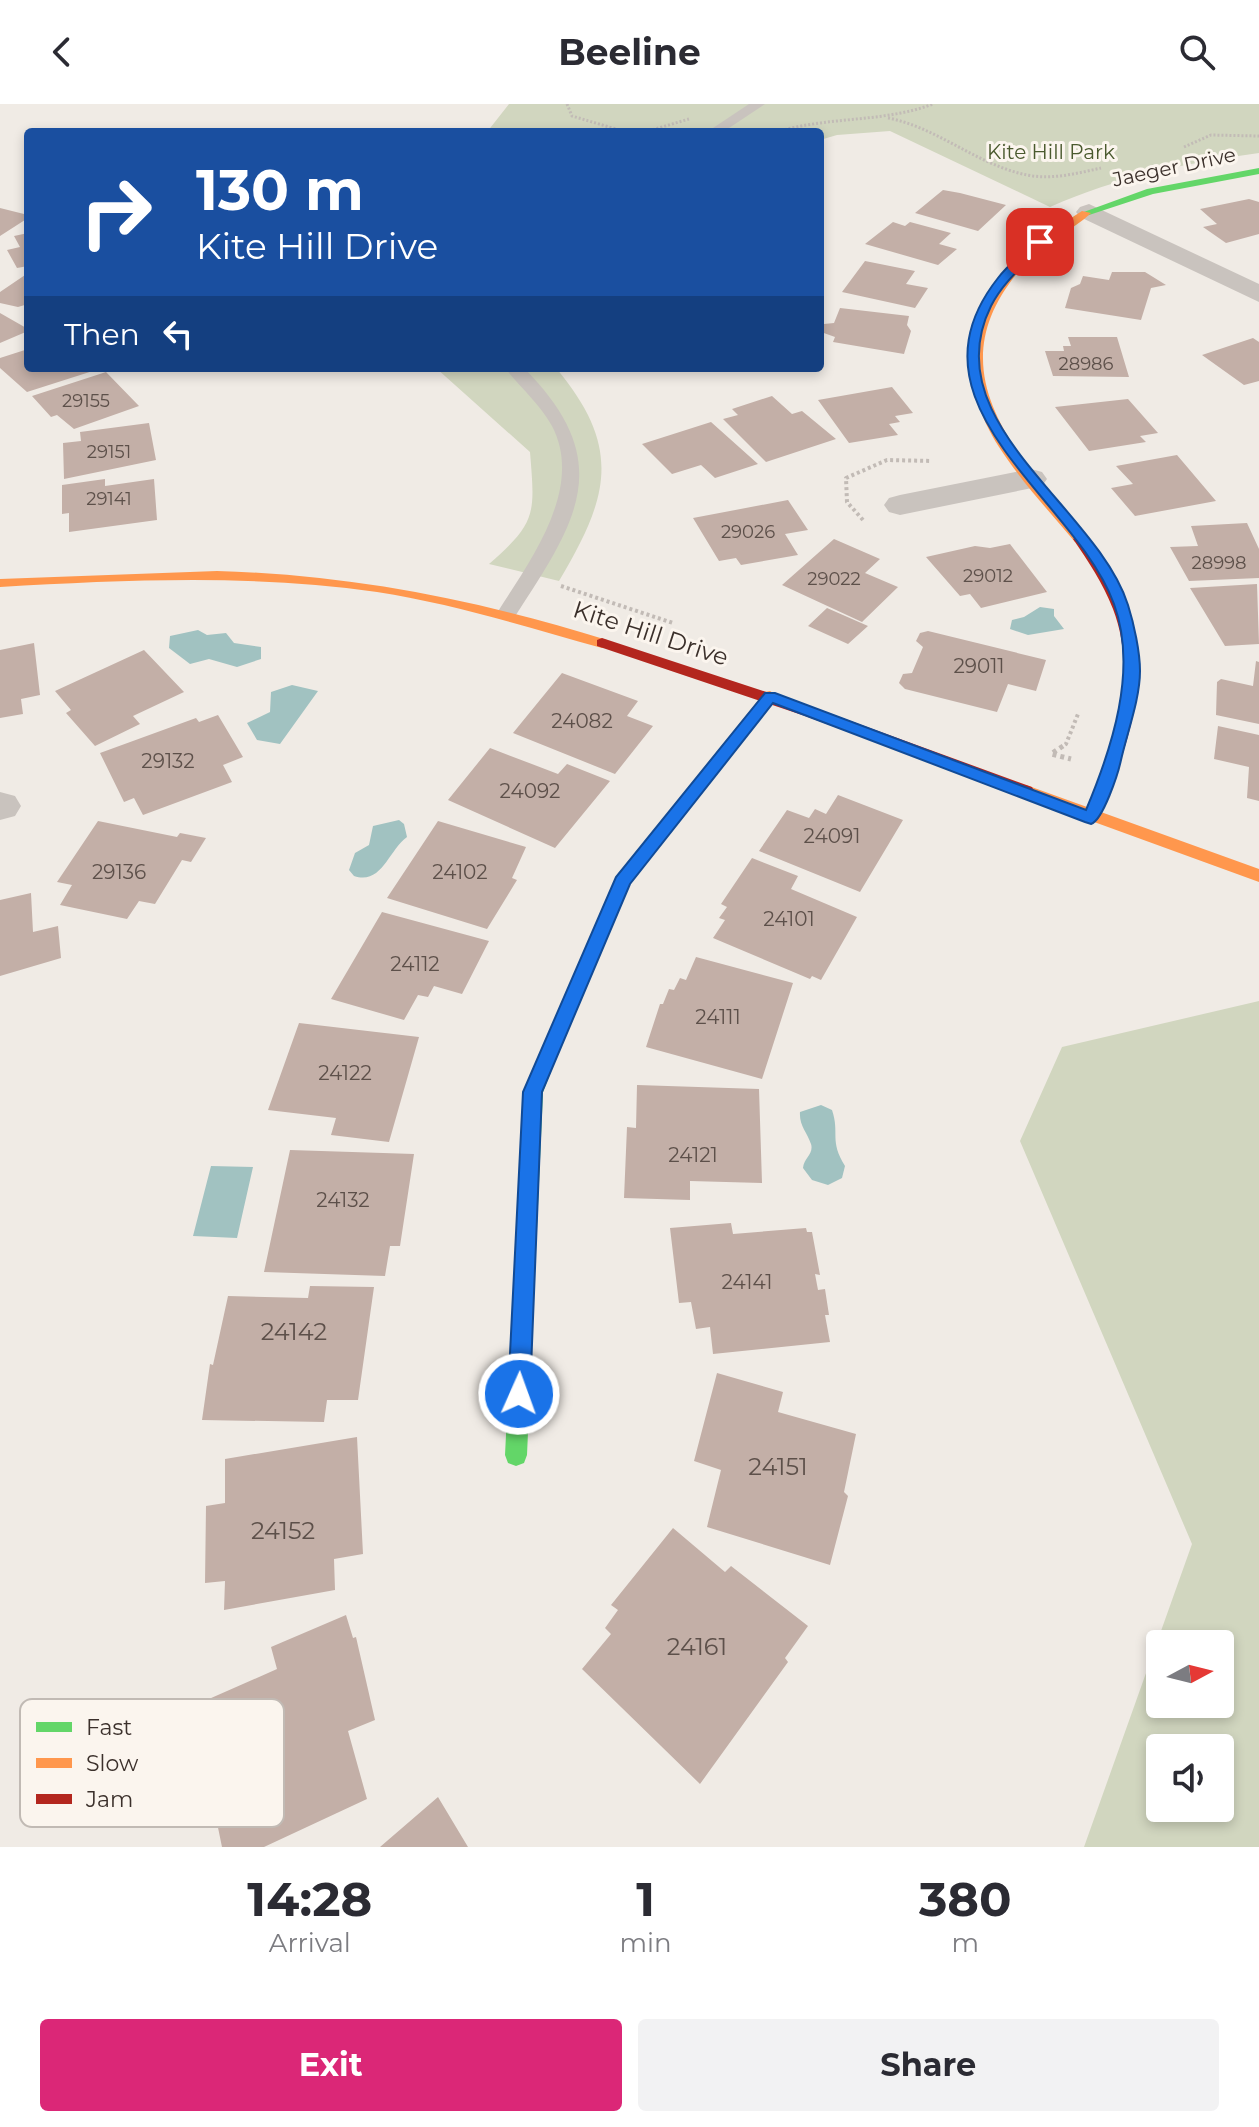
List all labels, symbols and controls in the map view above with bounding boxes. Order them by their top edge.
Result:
icon: back [40,30,84,74]
text: Beeline [558,30,701,74]
icon: search [1175,30,1219,74]
park label: Kite Hill Park [987,140,1115,164]
street label: Jaeger Drive [1109,142,1238,192]
text: 130 m [196,156,364,224]
icon: right [64,160,168,264]
pin [1006,208,1074,276]
icon: arrive [1018,220,1062,264]
text: Kite Hill Drive [196,224,438,268]
icon: left [156,312,200,356]
text: Then [64,316,140,353]
house number: 28986 [1058,353,1114,375]
house number: 29155 [62,390,110,412]
house number: 29151 [87,441,131,463]
house number: 29141 [86,488,132,510]
house number: 29026 [721,521,775,543]
house number: 28998 [1191,552,1247,574]
house number: 29012 [963,565,1013,587]
house number: 29022 [807,568,861,590]
street label: Kite Hill Drive [570,594,732,672]
house number: 29011 [953,654,1005,678]
house number: 24082 [551,709,613,733]
house number: 29132 [141,749,195,773]
house number: 24092 [500,779,560,803]
house number: 24091 [804,824,860,848]
house number: 29136 [92,860,146,884]
house number: 24102 [432,860,488,884]
house number: 24101 [763,907,815,931]
house number: 24112 [390,952,440,976]
house number: 24111 [695,1005,741,1029]
house number: 24122 [318,1061,372,1085]
house number: 24121 [668,1143,718,1167]
house number: 24132 [316,1188,370,1212]
house number: 24141 [722,1270,772,1294]
house number: 24142 [261,1317,327,1346]
position arrow [477,1352,561,1436]
house number: 24151 [748,1452,808,1481]
house number: 24152 [251,1516,315,1545]
north arrow [1146,1630,1234,1718]
map controls [1146,1630,1234,1822]
house number: 24161 [667,1632,727,1661]
legend [20,1699,284,1827]
text: Fast [86,1714,132,1741]
button: sound [1146,1734,1234,1822]
text: Slow [86,1750,139,1777]
text: Jam [85,1786,133,1813]
text: 14:28 [247,1870,372,1928]
text: 1 [636,1870,655,1928]
text: 380 [919,1870,1012,1928]
text: Arrival [269,1927,351,1959]
text: min [619,1927,672,1959]
text: m [952,1927,979,1959]
button: Exit [40,2019,622,2111]
button: Share [638,2019,1219,2111]

